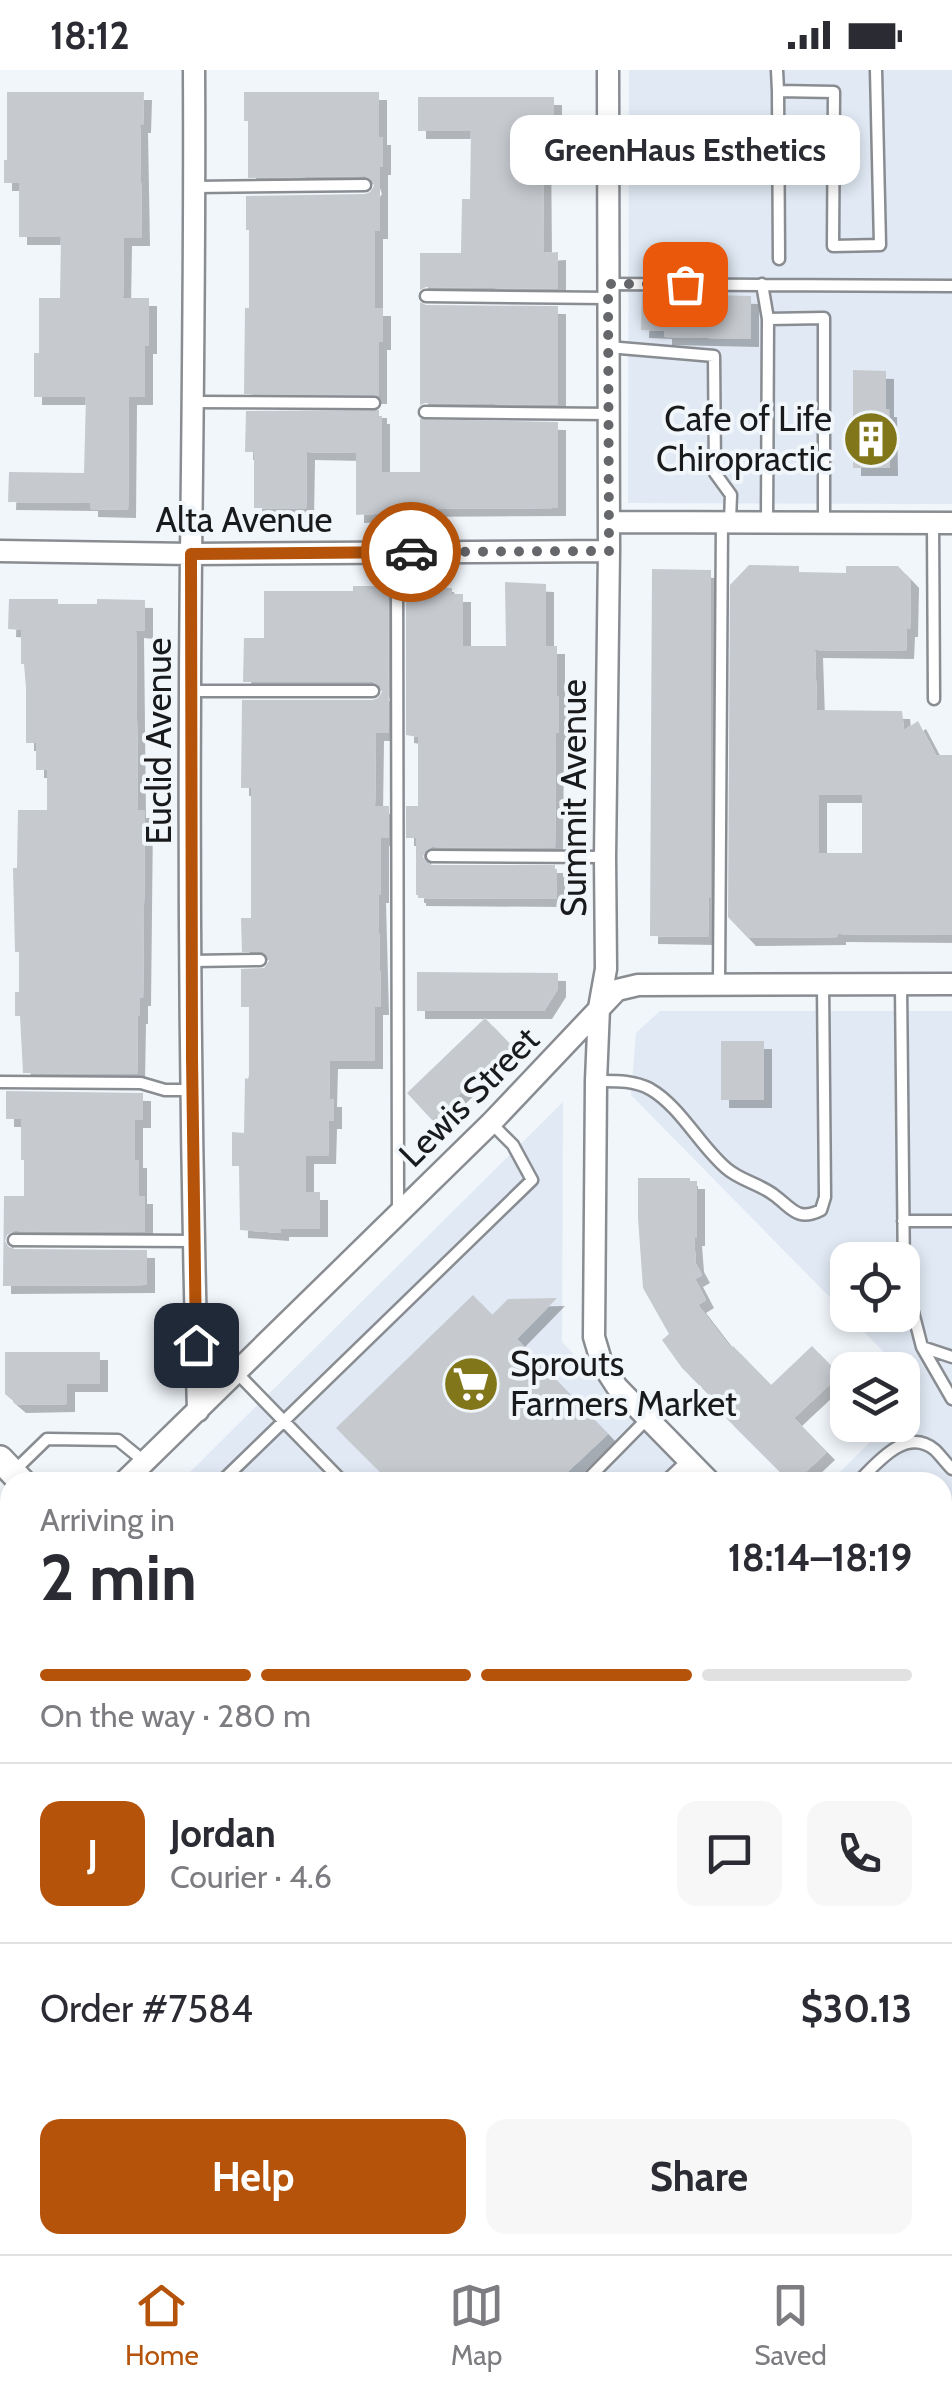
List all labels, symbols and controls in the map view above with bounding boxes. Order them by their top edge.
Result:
text: 18:12 [50,12,130,59]
callout: GreenHaus Esthetics [510,114,860,184]
text: GreenHaus Esthetics [544,130,826,169]
pin [643,242,728,327]
icon: bag [658,257,713,312]
place label: Cafe of Life Chiropractic [656,397,832,480]
building icon: Cafe of Life Chiropractic [841,409,901,469]
street label: Alta Avenue [156,498,332,541]
courier [361,502,461,602]
icon: car [384,525,439,580]
street label: Euclid Avenue [137,638,180,844]
street label: Summit Avenue [552,679,595,917]
street label: Lewis Street [390,1018,548,1176]
map controls [830,1242,920,1442]
button: locate [830,1242,920,1332]
pin [154,1303,239,1388]
icon: home [169,1318,224,1373]
place label: Sprouts Farmers Market [510,1342,737,1425]
button: layers [830,1352,920,1442]
supermarket icon: Sprouts Farmers Market [441,1354,501,1414]
text: Arriving in [40,1500,175,1539]
text: 18:14–18:19 [728,1534,912,1581]
text: 2 min [40,1537,197,1616]
text: On the way · 280 m [40,1696,311,1735]
button: chat [677,1801,782,1906]
button: phone [807,1801,912,1906]
text: Jordan [170,1810,276,1857]
text: J [87,1830,98,1877]
text: Courier · 4.6 [170,1857,332,1896]
text: Order #7584 [40,1985,253,2032]
text: $30.13 [801,1985,912,2032]
button: Help [40,2119,466,2234]
button: Share [486,2119,912,2234]
tab: Home [125,2278,199,2372]
tab: Map [449,2278,504,2372]
tab: Saved [754,2278,827,2372]

